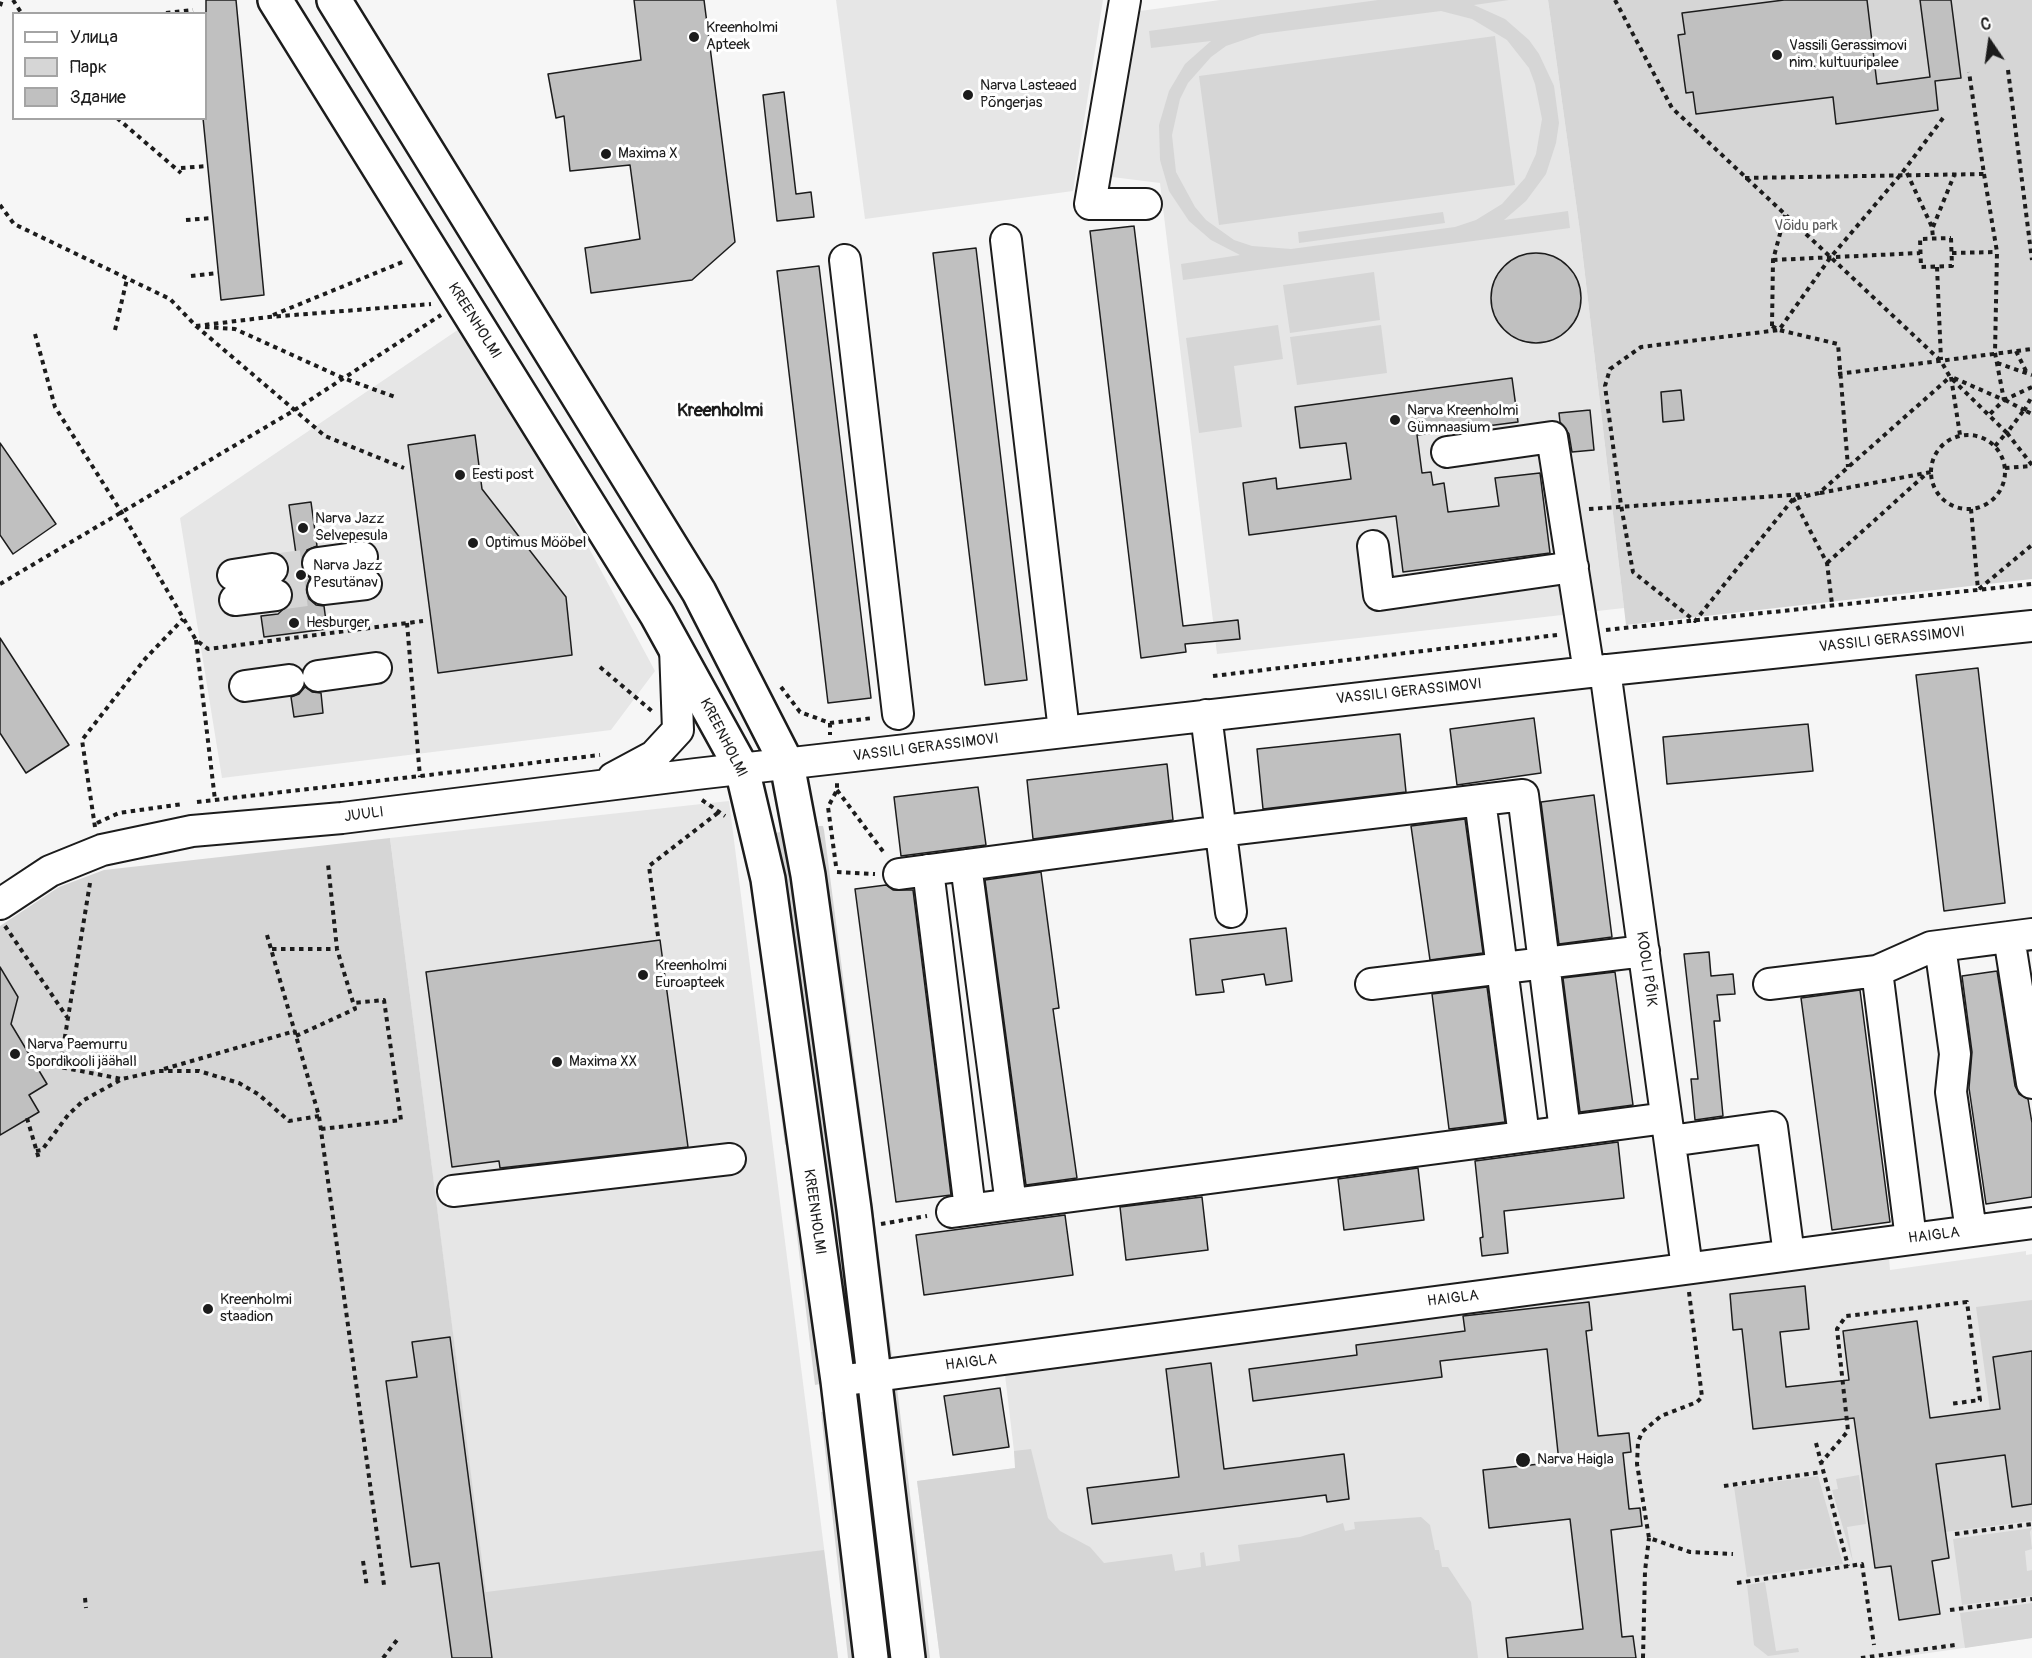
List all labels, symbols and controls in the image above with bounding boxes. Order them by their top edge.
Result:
legend [12,12,207,120]
north arrow [1960,12,2020,72]
text: С [1979,14,1993,35]
place label: Kreenholmi Apteek [706,19,778,54]
text: Улица [70,26,118,49]
marker: Kreenholmi Apteek [687,30,701,44]
place label: Vassili Gerassimovi nim. kultuuripalee [1789,37,1907,72]
marker: Vassili Gerassimovi nim. kultuuripalee [1770,48,1784,62]
text: Парк [70,56,107,79]
place label: Narva Lasteaed Põngerjas [980,77,1077,112]
text: Здание [70,86,126,109]
marker: Narva Lasteaed Põngerjas [961,88,975,102]
place label: Maxima X [618,145,678,163]
marker: Maxima X [599,147,613,161]
park label: Võidu park [1774,217,1838,235]
street label: KREENHOLMI [444,280,504,362]
district label: Kreenholmi [677,400,763,422]
place label: Narva Kreenholmi Gümnaasium [1407,402,1518,437]
marker: Narva Kreenholmi Gümnaasium [1388,413,1402,427]
place label: Eesti post [472,466,534,484]
marker: Eesti post [453,468,467,482]
place label: Narva Jazz Selvepesula [315,510,388,545]
marker: Narva Jazz Selvepesula [296,521,310,535]
place label: Optimus Mööbel [485,534,586,552]
marker: Optimus Mööbel [466,536,480,550]
place label: Narva Jazz Pesutänav [313,557,382,592]
marker: Narva Jazz Pesutänav [294,568,308,582]
place label: Hesburger [306,614,370,632]
marker: Hesburger [287,616,301,630]
street label: VASSILI GERASSIMOVI [1818,623,1966,657]
street label: VASSILI GERASSIMOVI [1335,675,1483,709]
street label: KREENHOLMI [695,695,751,781]
street label: VASSILI GERASSIMOVI [852,730,1000,766]
street label: JUULI [343,804,385,826]
street label: KOOLI PÕIK [1632,930,1660,1008]
place label: Kreenholmi Euroapteek [655,957,727,992]
marker: Kreenholmi Euroapteek [636,968,650,982]
place label: Narva Paemurru Spordikooli jäähall [27,1036,137,1071]
marker: Narva Paemurru Spordikooli jäähall [8,1047,22,1061]
place label: Maxima XX [569,1053,637,1071]
marker: Maxima XX [550,1055,564,1069]
street label: KREENHOLMI [799,1168,829,1256]
street label: HAIGLA [1907,1224,1961,1248]
street label: HAIGLA [1426,1287,1480,1311]
place label: Kreenholmi staadion [220,1291,292,1326]
marker: Kreenholmi staadion [201,1302,215,1316]
street label: HAIGLA [944,1351,998,1375]
marker: Narva Haigla [1514,1451,1532,1469]
place label: Narva Haigla [1537,1451,1614,1469]

